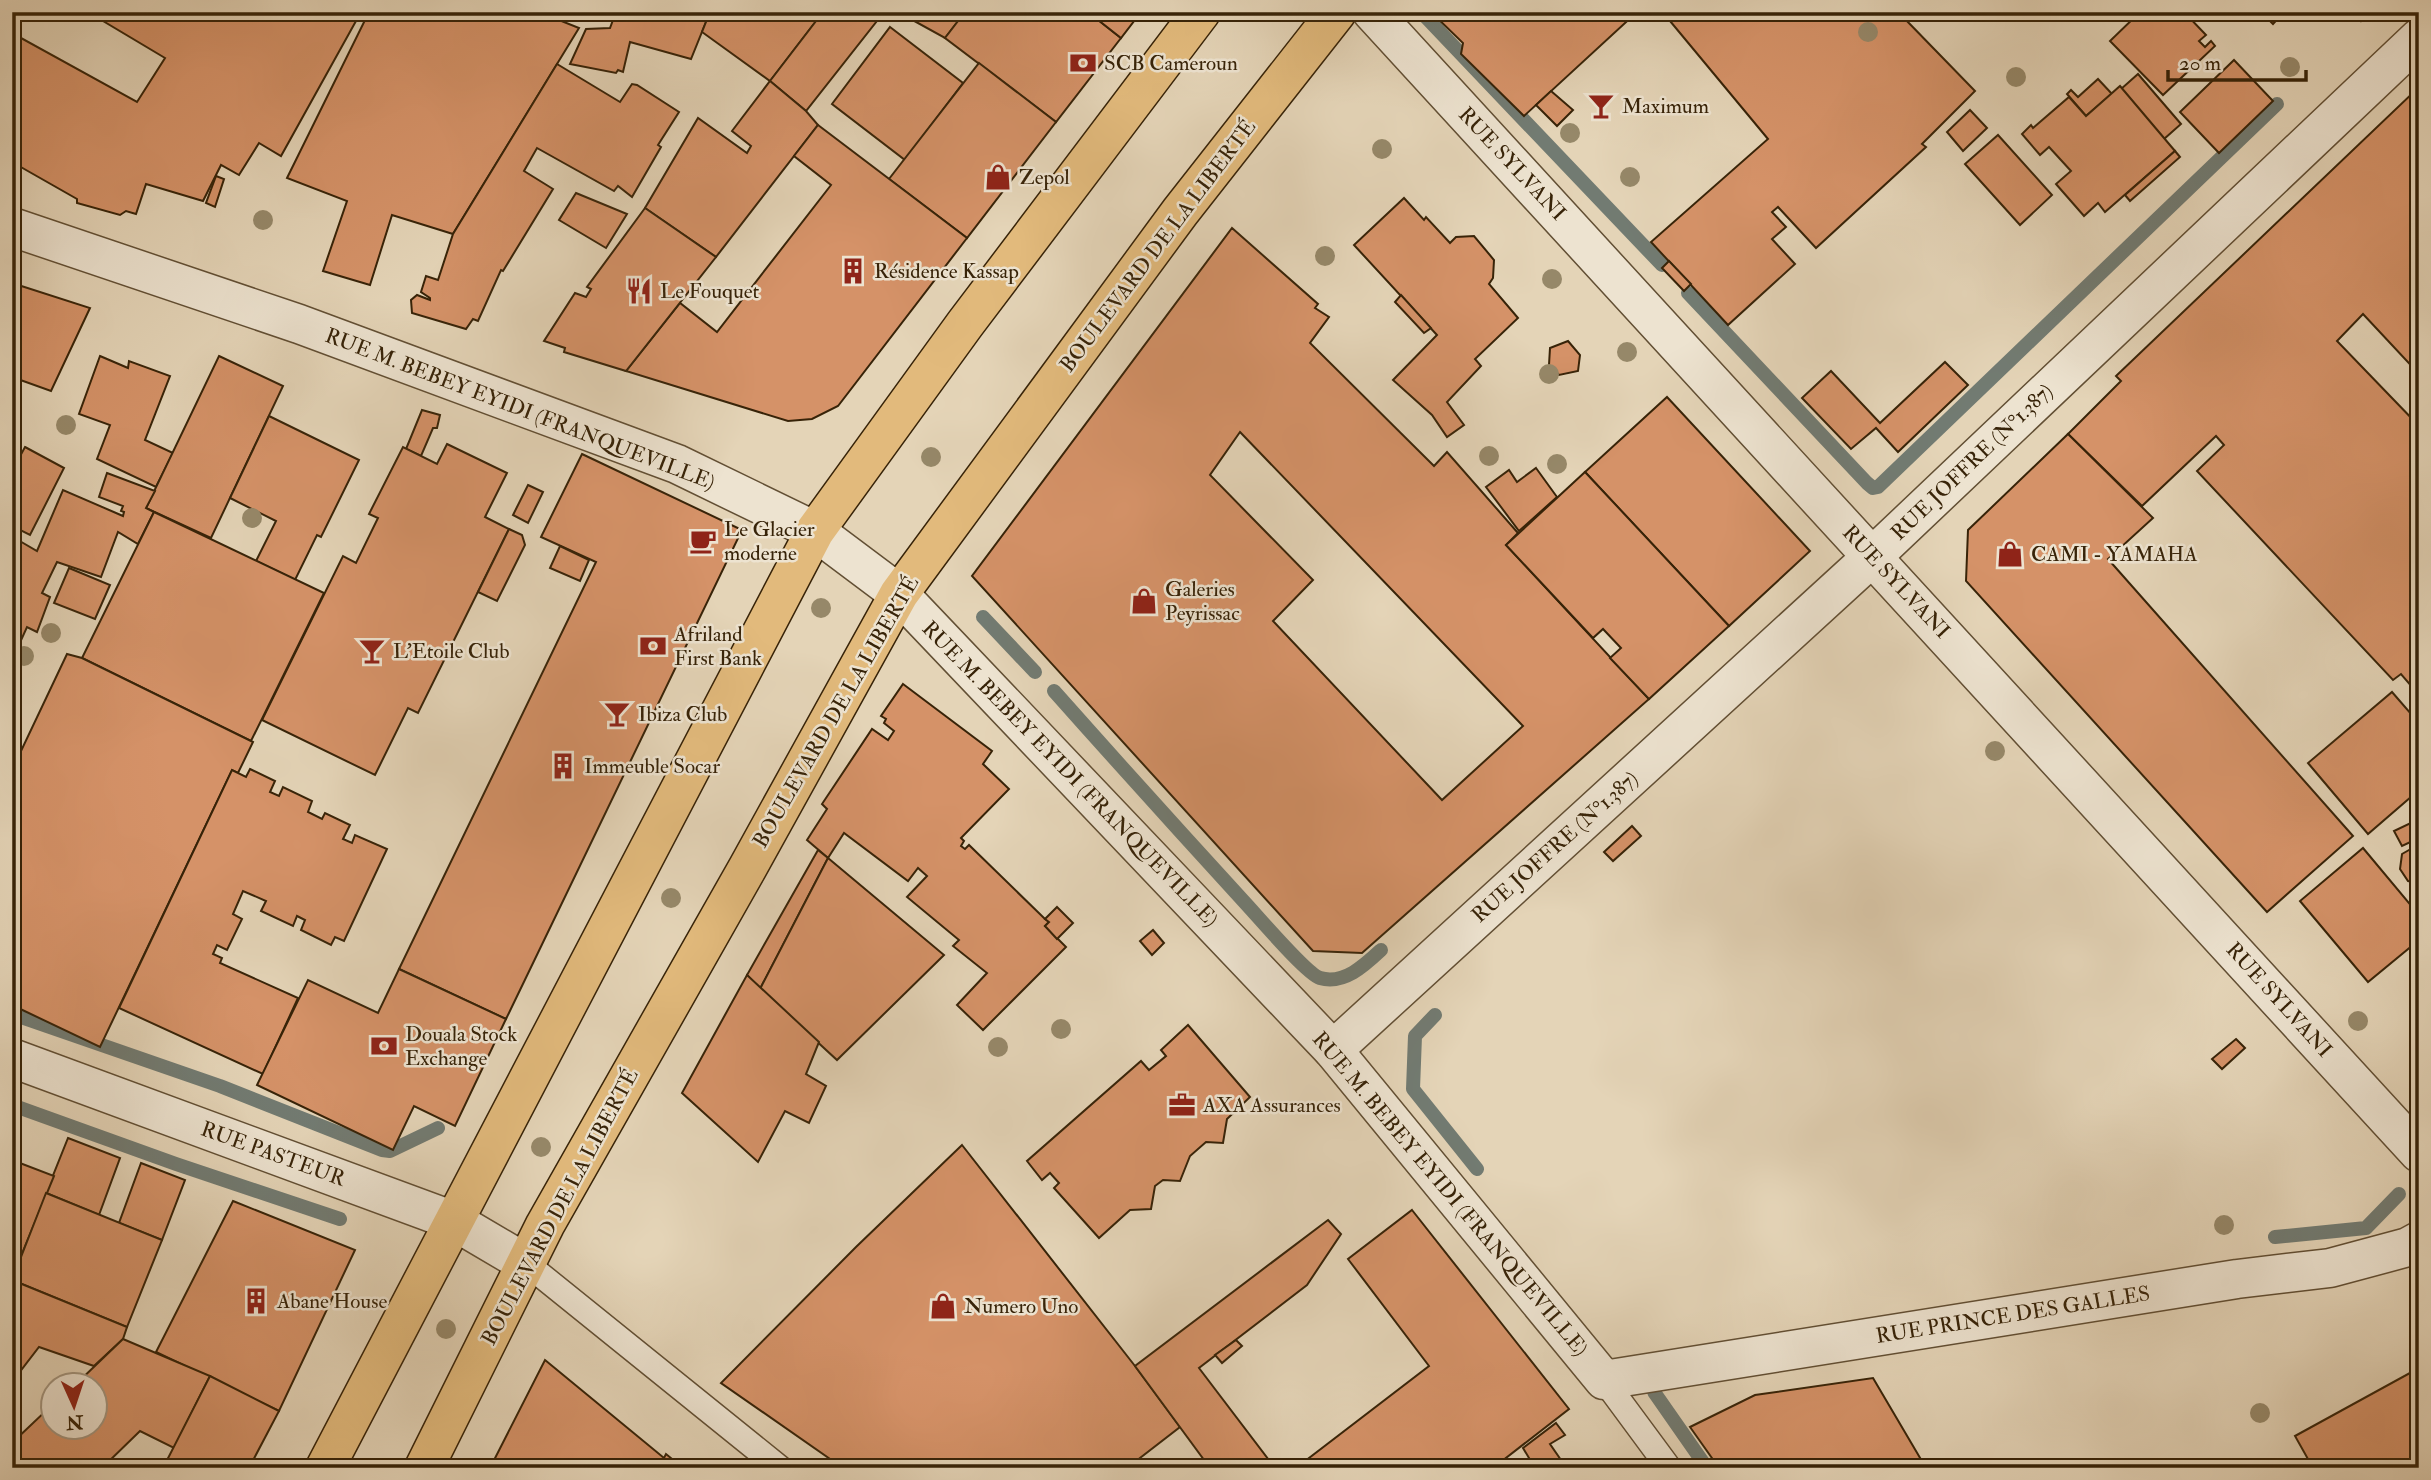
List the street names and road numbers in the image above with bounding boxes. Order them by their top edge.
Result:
street label: RUE SYLVANI [1452,101,1572,227]
street label: BOULEVARD DE LA LIBERTÉ [1054,114,1262,378]
street label: RUE M. BEBEY EYIDI (FRANQUEVILLE) [321,322,719,496]
street label: RUE JOFFRE (N°1.387) [1885,378,2059,546]
street label: RUE SYLVANI [1836,519,1956,645]
street label: BOULEVARD DE LA LIBERTÉ [747,571,925,853]
street label: RUE M. BEBEY EYIDI (FRANQUEVILLE) [916,615,1224,933]
street label: RUE JOFFRE (N°1.387) [1466,765,1644,929]
street label: RUE SYLVANI [2220,937,2338,1063]
street label: RUE M. BEBEY EYIDI (FRANQUEVILLE) [1306,1026,1594,1362]
street label: BOULEVARD DE LA LIBERTÉ [475,1064,645,1350]
street label: RUE PASTEUR [197,1115,350,1193]
street label: RUE PRINCE DES GALLES [1874,1280,2152,1350]

